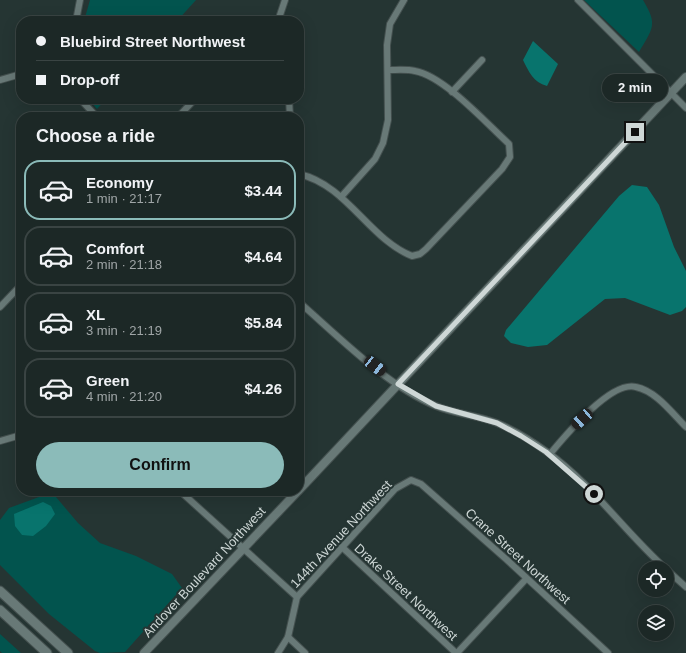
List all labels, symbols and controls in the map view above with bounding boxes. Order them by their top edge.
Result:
text: Bluebird Street Northwest [60,33,245,50]
text: Drop-off [60,71,119,88]
callout: 2 min [602,74,668,102]
text: 2 min [618,80,652,95]
route end [626,123,644,141]
text: Choose a ride [36,126,155,146]
icon: car [38,172,74,208]
text: Economy [86,174,154,191]
text: $3.44 [244,182,282,199]
text: 1 min · 21:17 [86,191,162,206]
icon: car [38,238,74,274]
text: Comfort [86,240,144,257]
text: $4.64 [244,248,282,265]
text: 2 min · 21:18 [86,257,162,272]
icon: car [38,304,74,340]
text: XL [86,306,105,323]
text: $5.84 [244,314,282,331]
text: 3 min · 21:19 [86,323,162,338]
car [362,354,388,378]
icon: car [38,370,74,406]
text: Green [86,372,129,389]
text: $4.26 [244,380,282,397]
text: 4 min · 21:20 [86,389,162,404]
car [569,407,595,431]
button: Confirm [36,442,284,488]
street label: 144th Avenue Northwest [287,477,395,591]
route start [585,485,603,503]
street label: Andover Boulevard Northwest [140,503,269,640]
street label: Crane Street Northwest [463,505,574,607]
street label: Drake Street Northwest [351,540,461,644]
map controls [638,561,674,641]
button: locate [638,561,674,597]
button: layers [638,605,674,641]

